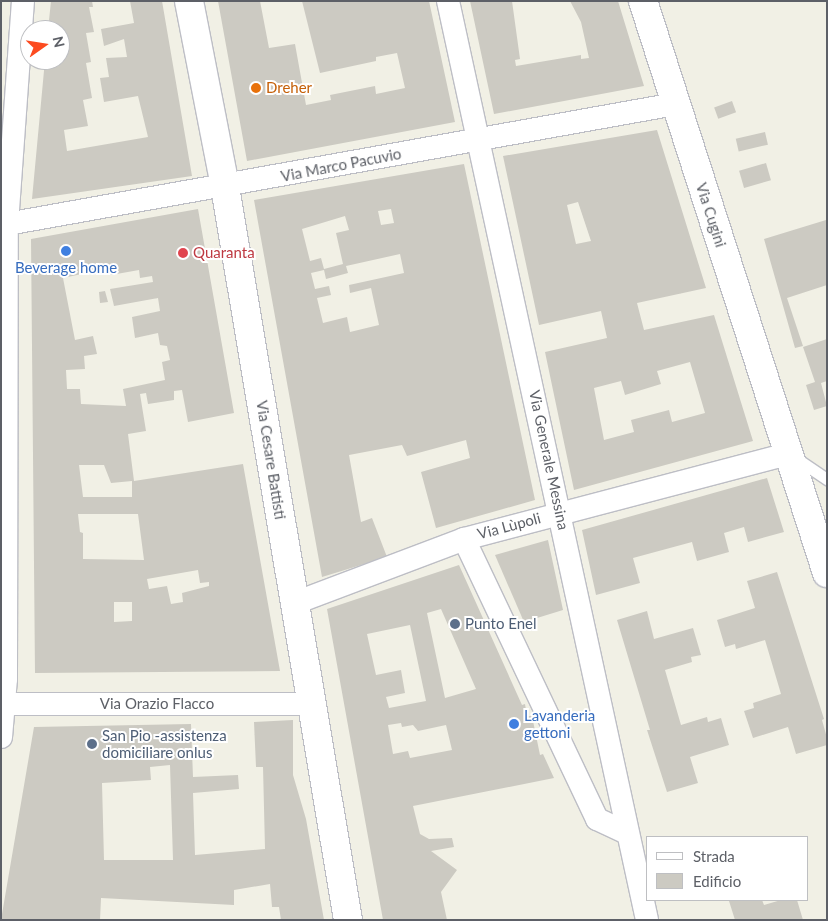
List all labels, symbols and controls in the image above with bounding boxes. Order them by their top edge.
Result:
north arrow [20,20,70,70]
text: N [50,35,69,49]
place label: Dreher [266,79,312,97]
marker: Dreher [250,82,262,94]
street label: Via Marco Pacuvio [279,144,403,186]
street label: Via Cugini [692,181,730,249]
place label: Quaranta [193,244,255,262]
marker: Beverage home [60,245,72,257]
marker: Quaranta [177,247,189,259]
place label: Beverage home [15,259,117,277]
street label: Via Generale Messina [525,389,573,531]
street label: Via Cesare Battisti [253,399,289,521]
street label: Via Lùpoli [475,509,543,543]
place label: Punto Enel [465,615,537,633]
marker: Punto Enel [449,618,461,630]
street label: Via Orazio Flacco [100,695,214,713]
place label: Lavanderia gettoni [524,706,595,741]
marker: Lavanderia gettoni [508,718,520,730]
place label: San Pio -assistenza domiciliare onlus [102,726,227,761]
marker: San Pio -assistenza domiciliare onlus [86,738,98,750]
legend [646,836,808,901]
text: Strada [693,847,735,865]
text: Edificio [693,872,741,890]

